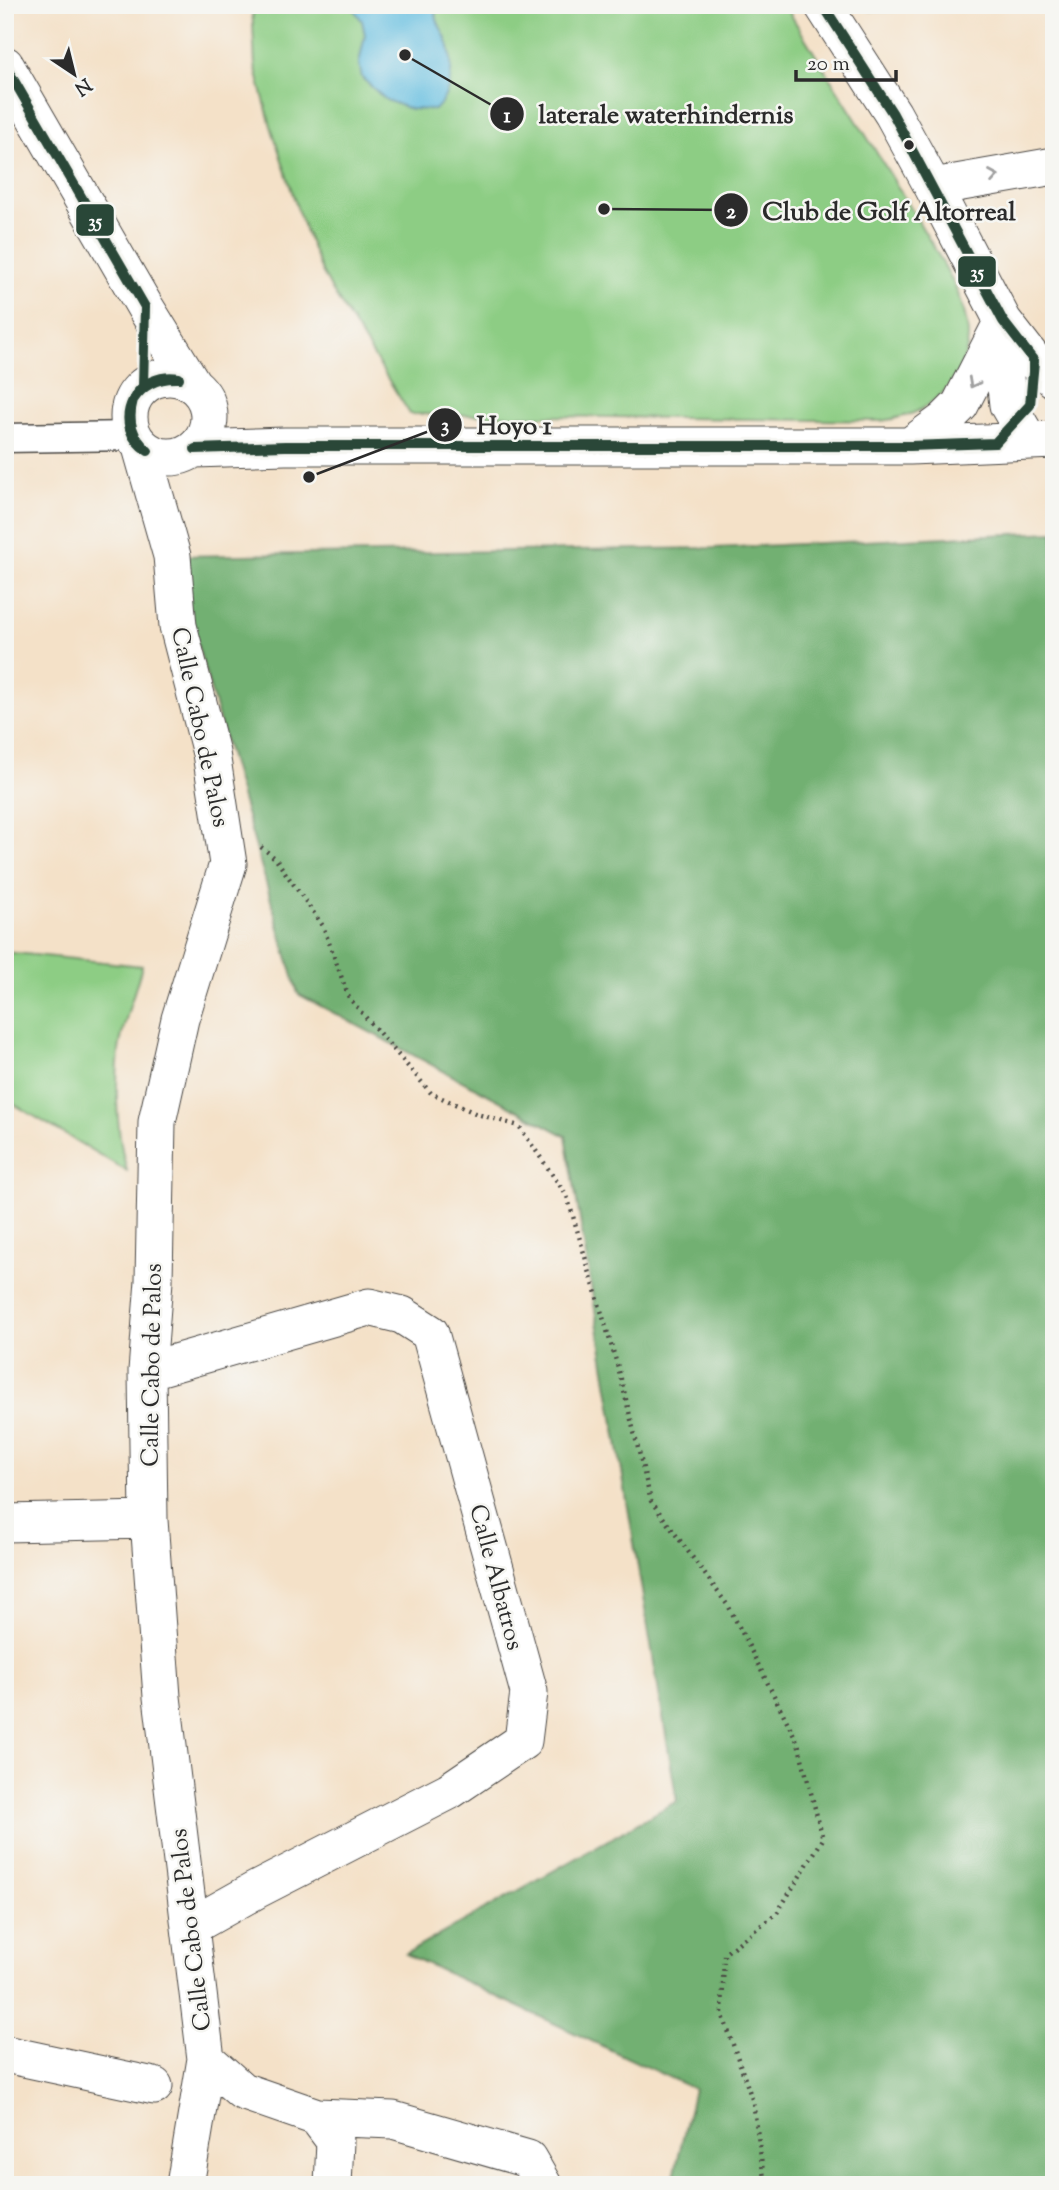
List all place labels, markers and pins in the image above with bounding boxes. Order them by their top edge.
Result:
callout: laterale waterhindernis [490,91,808,138]
unlabelled marker [902,138,916,152]
callout: Club de Golf Altorreal [713,187,1030,234]
callout: Hoyo 1 [428,401,566,448]

